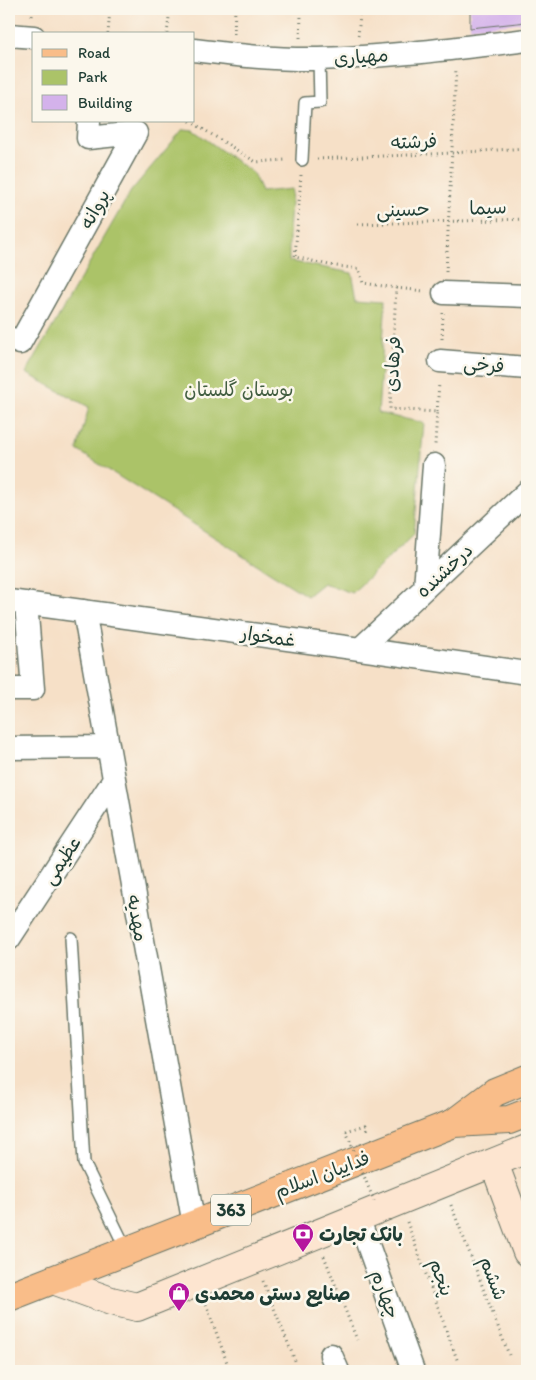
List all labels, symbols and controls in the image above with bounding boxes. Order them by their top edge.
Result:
legend [32,32,195,122]
street label: مهیاری [333,43,389,70]
text: Road [78,44,111,62]
text: Park [78,68,108,86]
text: Building [78,94,132,112]
street label: فرشته [390,129,438,154]
street label: پروانه [74,185,116,234]
street label: سیما [469,195,507,220]
street label: حسینی [376,197,430,223]
street label: فرهادی [380,336,405,393]
street label: فرخی [463,351,505,379]
park label: بوستان گلستان [184,378,294,401]
street label: درخشنده [411,538,477,602]
street label: غمخوار [238,621,297,652]
street label: عظیمی [37,832,87,889]
street label: مهدیه [122,893,153,943]
street label: فداییان اسلام [271,1146,374,1206]
road number: 363 [211,1194,251,1226]
bank icon: بانک تجارت [291,1222,315,1253]
place label: بانک تجارت [319,1223,403,1247]
street label: ششم [472,1253,512,1304]
street label: پنجم [421,1255,459,1300]
street label: چهارم [363,1267,405,1323]
shop icon: صنایع دستی محمدی [167,1281,191,1312]
place label: صنایع دستی محمدی [195,1282,350,1307]

